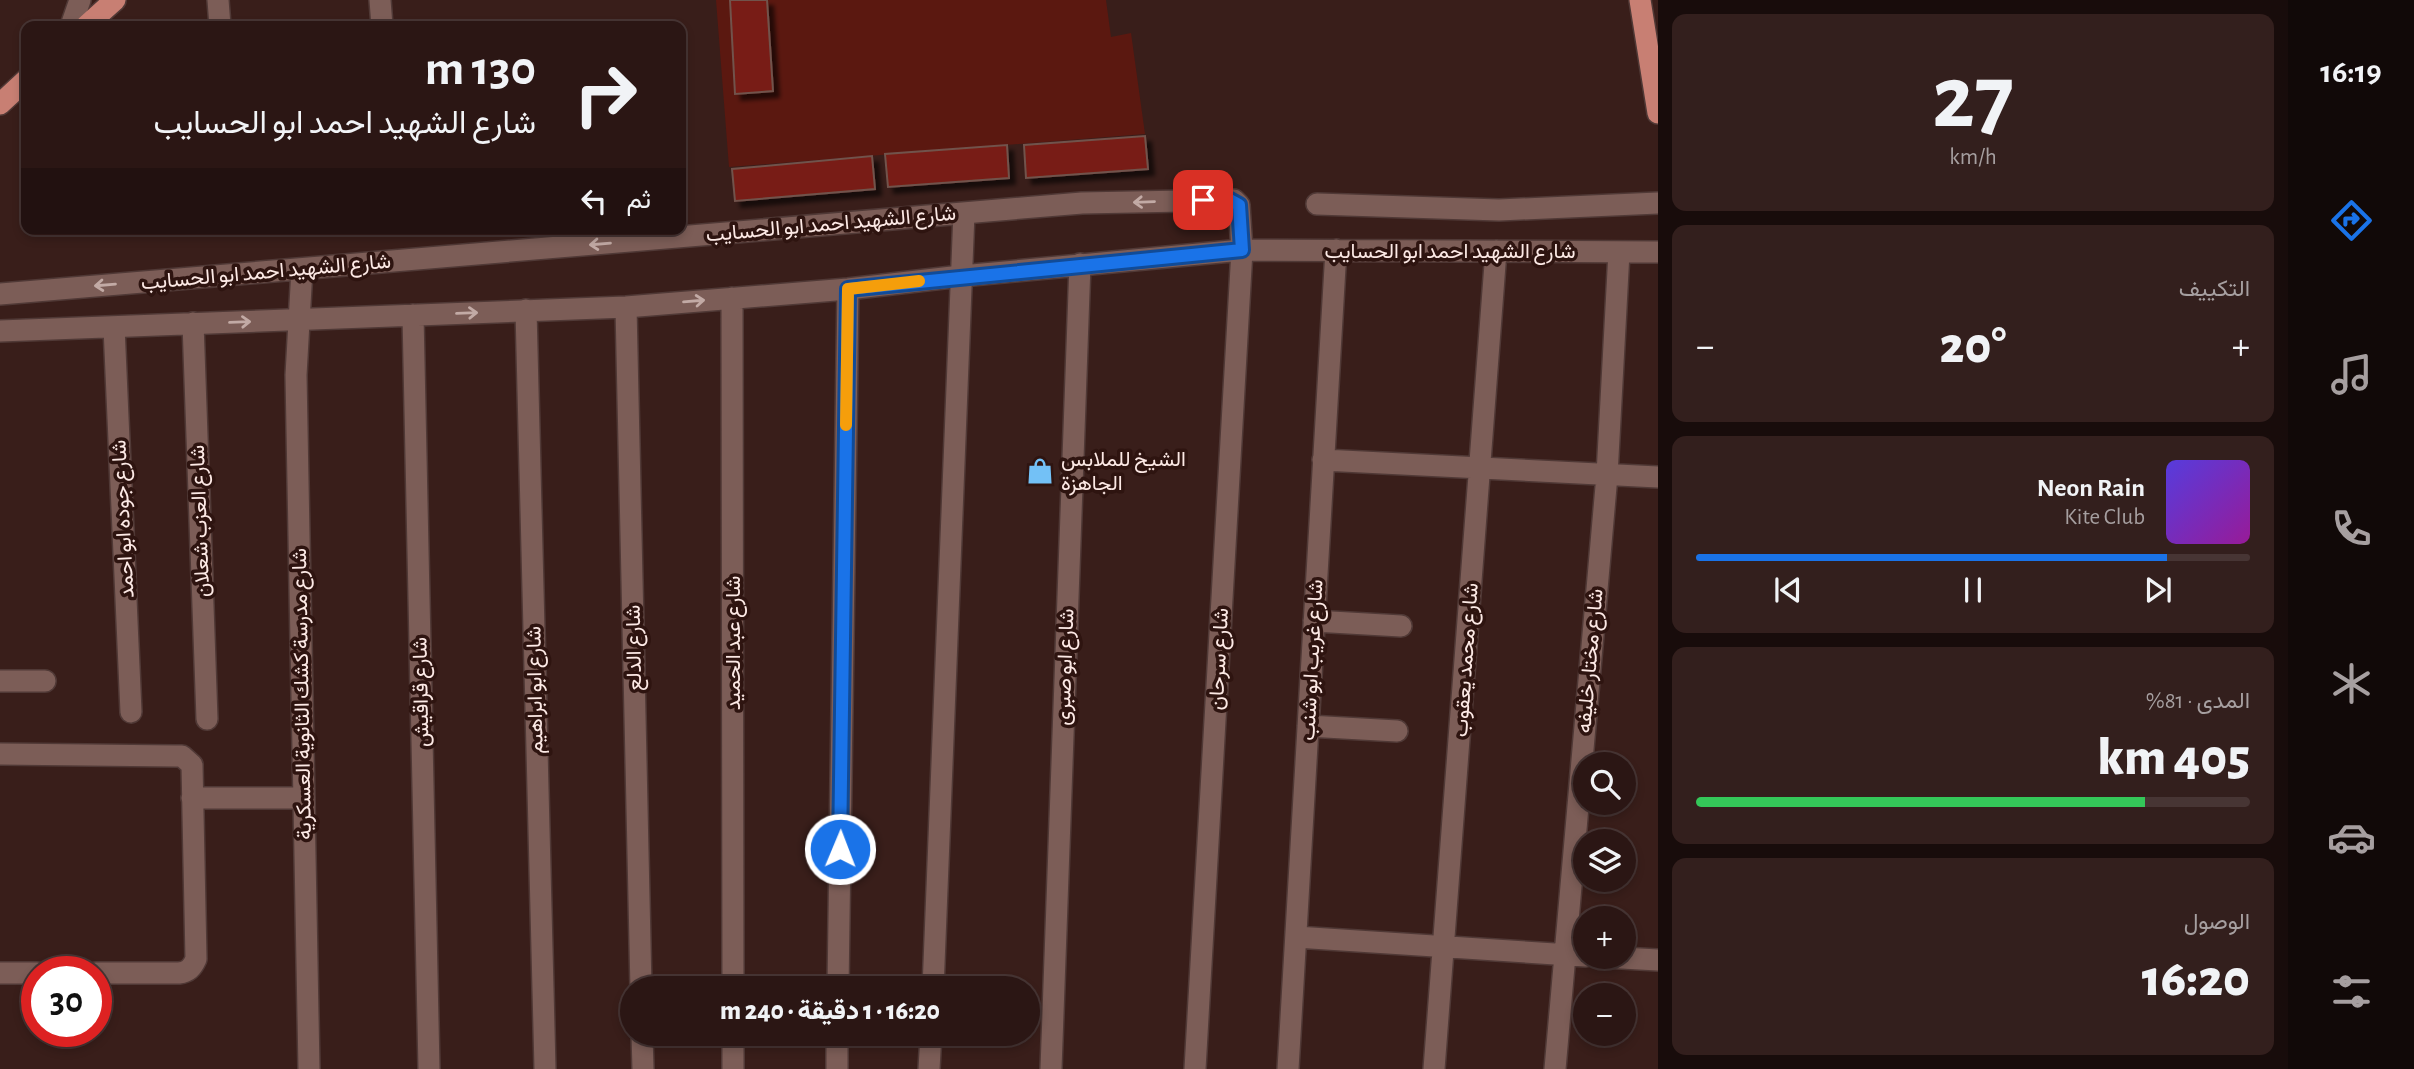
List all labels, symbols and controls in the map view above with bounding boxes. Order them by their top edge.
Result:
text: 130 m [425,45,536,94]
icon: right [560,49,651,140]
text: 27 [1932,53,2014,144]
text: 16:19 [2320,56,2382,88]
text: شارع الشهيد احمد ابو الحسايب [153,107,536,139]
text: km/h [1949,146,1997,169]
pin [1173,170,1233,230]
icon: arrive [1184,181,1222,219]
icon: left [575,182,613,220]
text: ثم [627,187,651,213]
one-way arrow [1133,195,1156,208]
icon: directions [2327,196,2376,245]
street label: شارع الشهيد احمد ابو الحسايب [705,203,957,248]
one-way arrow [589,238,612,251]
street label: شارع الشهيد احمد ابو الحسايب [1324,241,1576,265]
street label: شارع الشهيد احمد ابو الحسايب [140,251,392,296]
text: التكييف [2179,278,2250,301]
one-way arrow [94,279,117,292]
one-way arrow [682,294,705,307]
one-way arrow [455,306,478,319]
one-way arrow [228,315,251,328]
text: 20° [1939,320,2007,372]
text: − [1696,328,1714,366]
text: + [2232,328,2250,366]
icon: music [2327,350,2376,399]
street label: شارع جوده ابو احمد [108,439,141,599]
street label: شارع العزب شعلان [187,444,216,598]
place label: الشيخ للملابس الجاهزة [1061,449,1186,496]
shop icon: الشيخ للملابس الجاهزة [1025,456,1055,486]
text: Neon Rain [2037,475,2145,501]
icon: phone [2327,504,2376,553]
text: Kite Club [2064,506,2145,529]
street label: شارع مدرسة كشك الثانوية العسكرية [289,548,318,840]
icon: previous [1769,571,1807,609]
icon: pause [1954,571,1992,609]
icon: next [2139,571,2177,609]
street label: شارع عبد الحميد [723,576,747,710]
street label: شارع غريب ابو شنب [1297,579,1330,741]
street label: شارع محمد يعقوب [1450,582,1485,738]
street label: شارع مختار خليفه [1573,588,1610,734]
street label: شارع الدلع [623,605,648,691]
street label: شارع سرحان [1206,607,1235,711]
street label: شارع ابو صبرى [1052,608,1081,726]
street label: شارع ابو ابراهيم [523,626,550,754]
street label: شارع قراقيش [410,637,435,747]
icon: climate [2327,659,2376,708]
text: المدى · 81% [2146,690,2250,713]
text: 405 km [2097,732,2250,784]
map controls [1573,752,1636,1046]
button: search [1573,752,1636,815]
position arrow [803,812,877,886]
icon: car [2327,813,2376,862]
button: layers [1573,829,1636,892]
button: + [1573,906,1636,969]
text: الوصول [2184,911,2250,934]
text: 16:20 [2142,953,2250,1005]
speed limit sign: 30 [21,956,112,1047]
icon: filters [2327,967,2376,1016]
button: − [1573,983,1636,1046]
text: 16:20 · 1 دقيقة · 240 m [720,998,940,1024]

